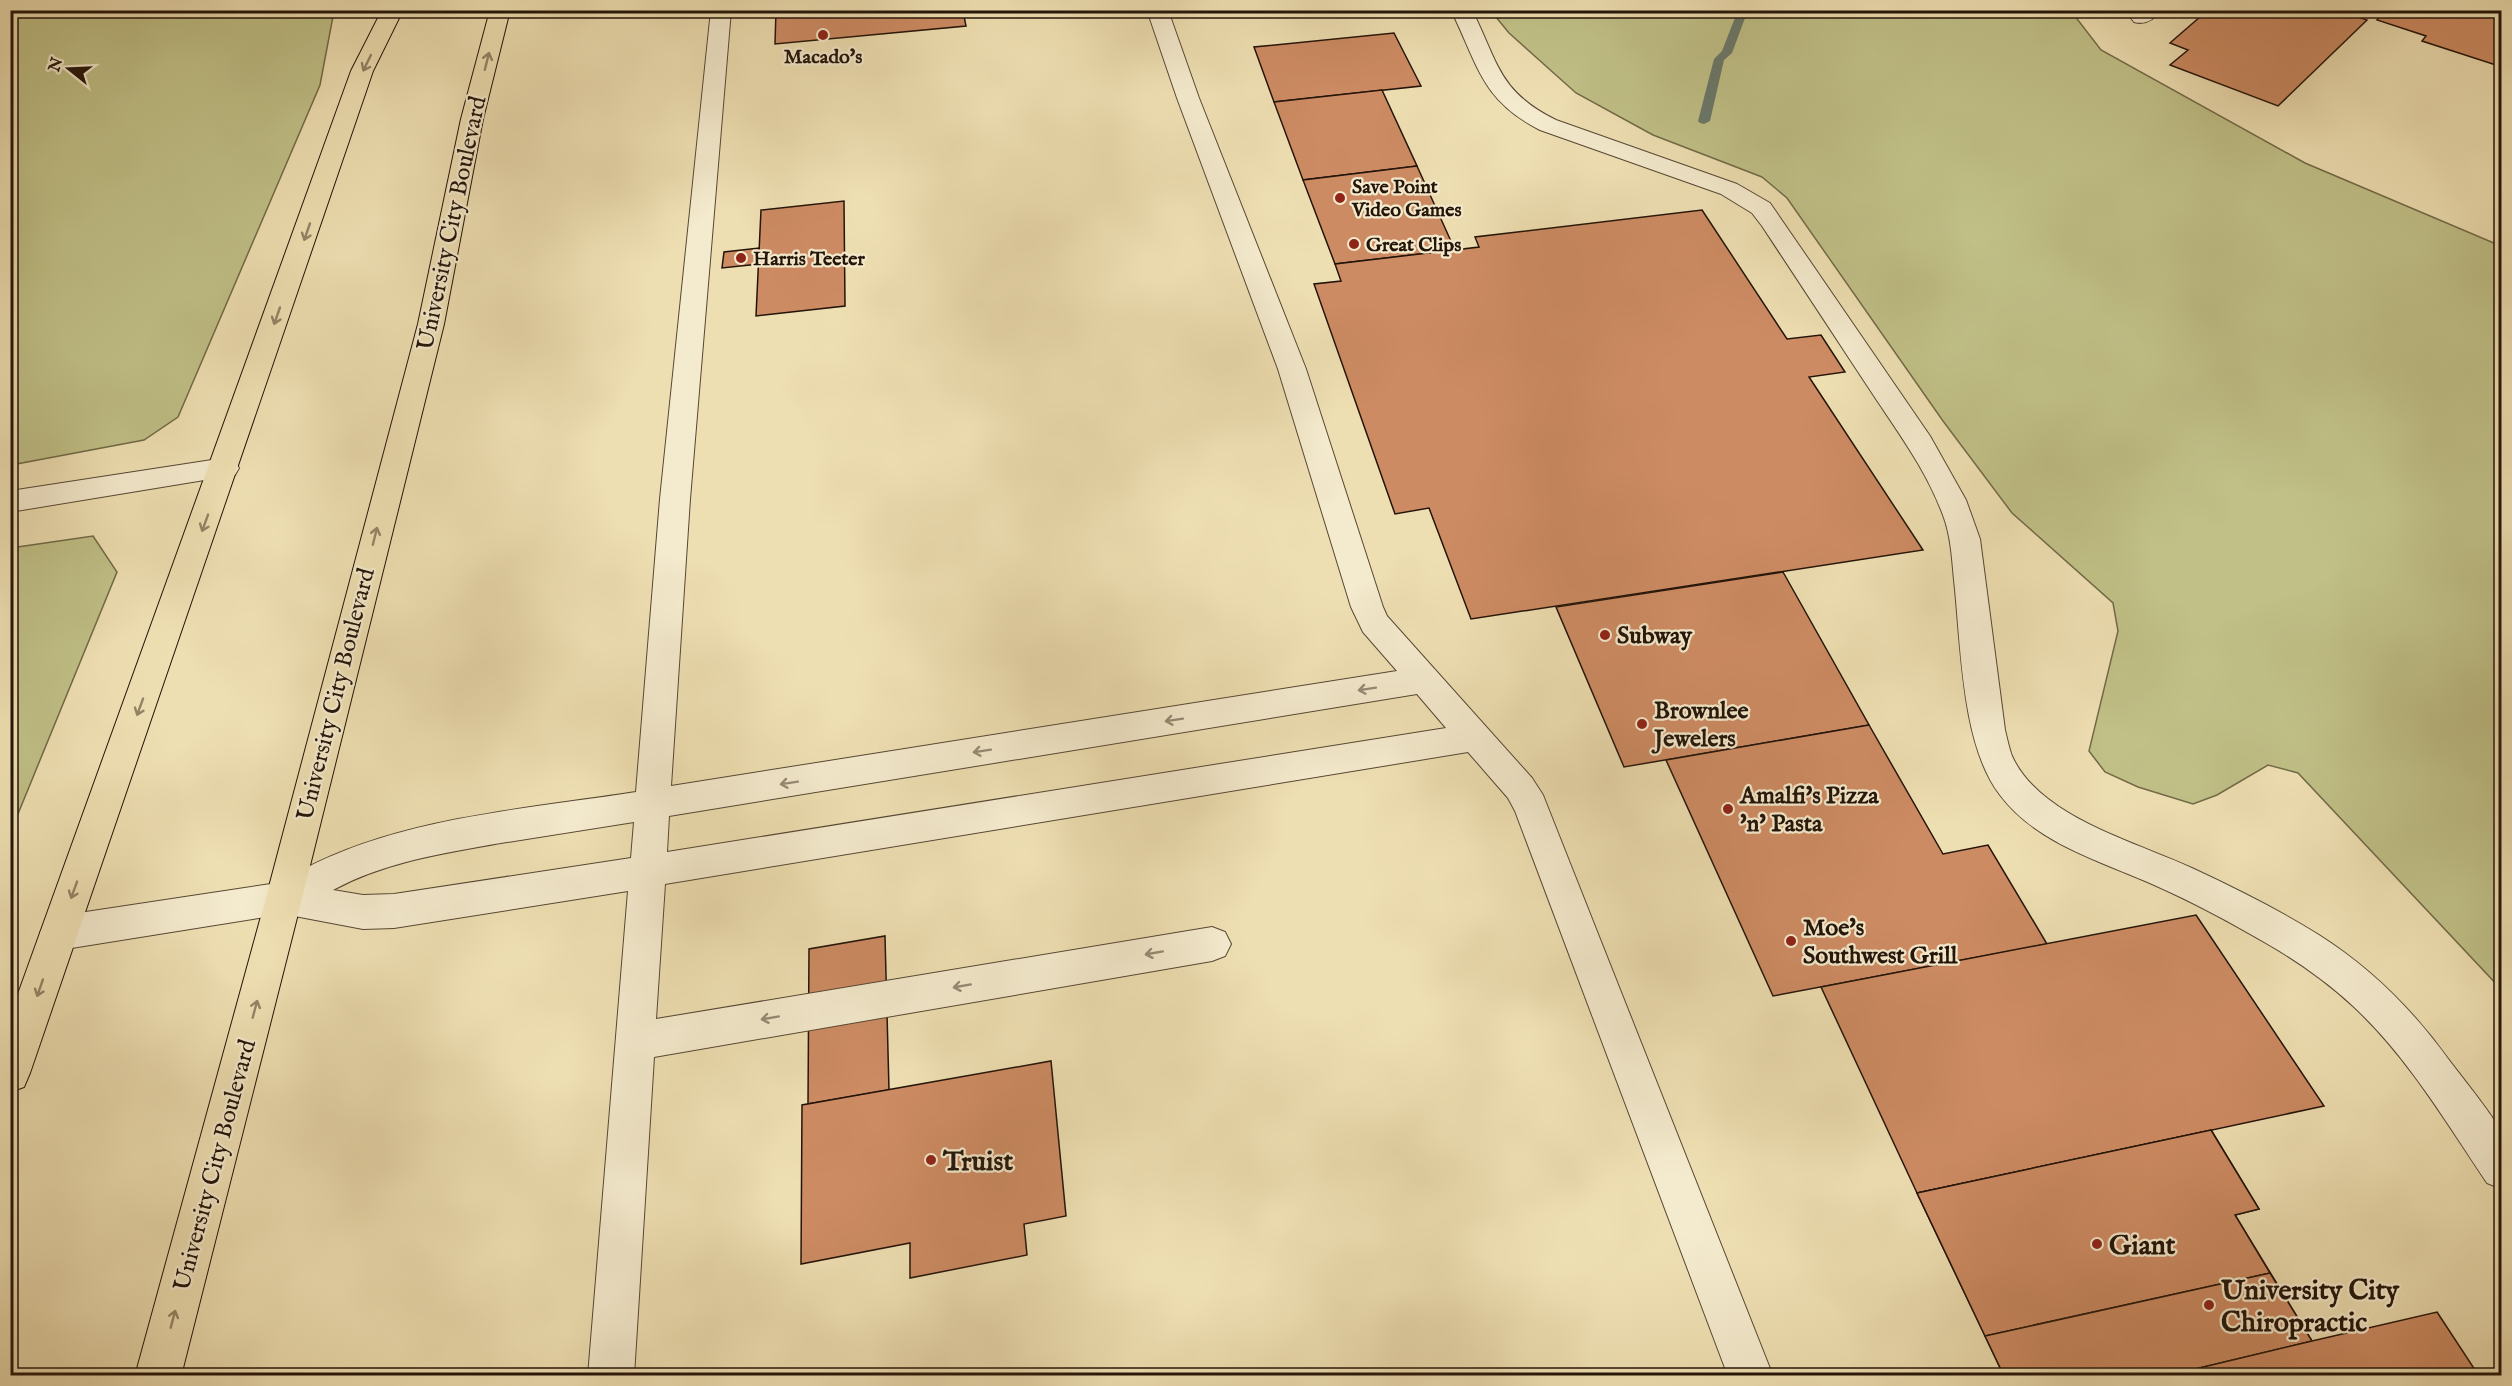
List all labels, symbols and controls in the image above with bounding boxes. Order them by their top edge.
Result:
marker: Macado's [816,28,830,42]
north arrow [39,39,99,99]
place label: Macado's [784,45,862,70]
one-way arrow [482,52,494,71]
one-way arrow [360,53,372,71]
text: N [45,55,68,76]
street label: University City Boulevard [410,93,495,353]
place label: Save Point Video Games [1351,175,1461,223]
marker: Save Point Video Games [1333,191,1347,205]
one-way arrow [300,222,311,241]
place label: Great Clips [1366,233,1461,258]
marker: Great Clips [1347,237,1361,251]
place label: Harris Teeter [753,247,865,272]
marker: Harris Teeter [734,251,748,265]
one-way arrow [271,306,282,325]
one-way arrow [199,513,210,532]
one-way arrow [370,527,382,546]
street label: University City Boulevard [290,565,383,824]
place label: Subway [1617,621,1693,652]
marker: Subway [1598,628,1612,642]
one-way arrow [1357,684,1377,695]
place label: Brownlee Jewelers [1651,696,1748,755]
one-way arrow [133,697,144,715]
one-way arrow [1165,715,1184,726]
marker: Brownlee Jewelers [1635,717,1649,731]
one-way arrow [972,746,992,757]
one-way arrow [780,777,799,788]
place label: Amalfi's Pizza 'n' Pasta [1739,781,1879,840]
marker: Amalfi's Pizza 'n' Pasta [1721,802,1735,816]
one-way arrow [68,880,79,899]
place label: Moe's Southwest Grill [1803,913,1958,972]
marker: Moe's Southwest Grill [1784,934,1798,948]
one-way arrow [1145,948,1165,959]
one-way arrow [33,978,44,997]
one-way arrow [953,980,972,991]
one-way arrow [250,999,262,1018]
one-way arrow [760,1013,780,1024]
street label: University City Boulevard [167,1036,264,1295]
place label: Truist [942,1145,1013,1180]
marker: Truist [924,1153,938,1167]
place label: Giant [2109,1229,2176,1264]
marker: Giant [2090,1237,2104,1251]
place label: University City Chiropractic [2221,1274,2400,1341]
marker: University City Chiropractic [2202,1298,2216,1312]
one-way arrow [168,1310,180,1329]

